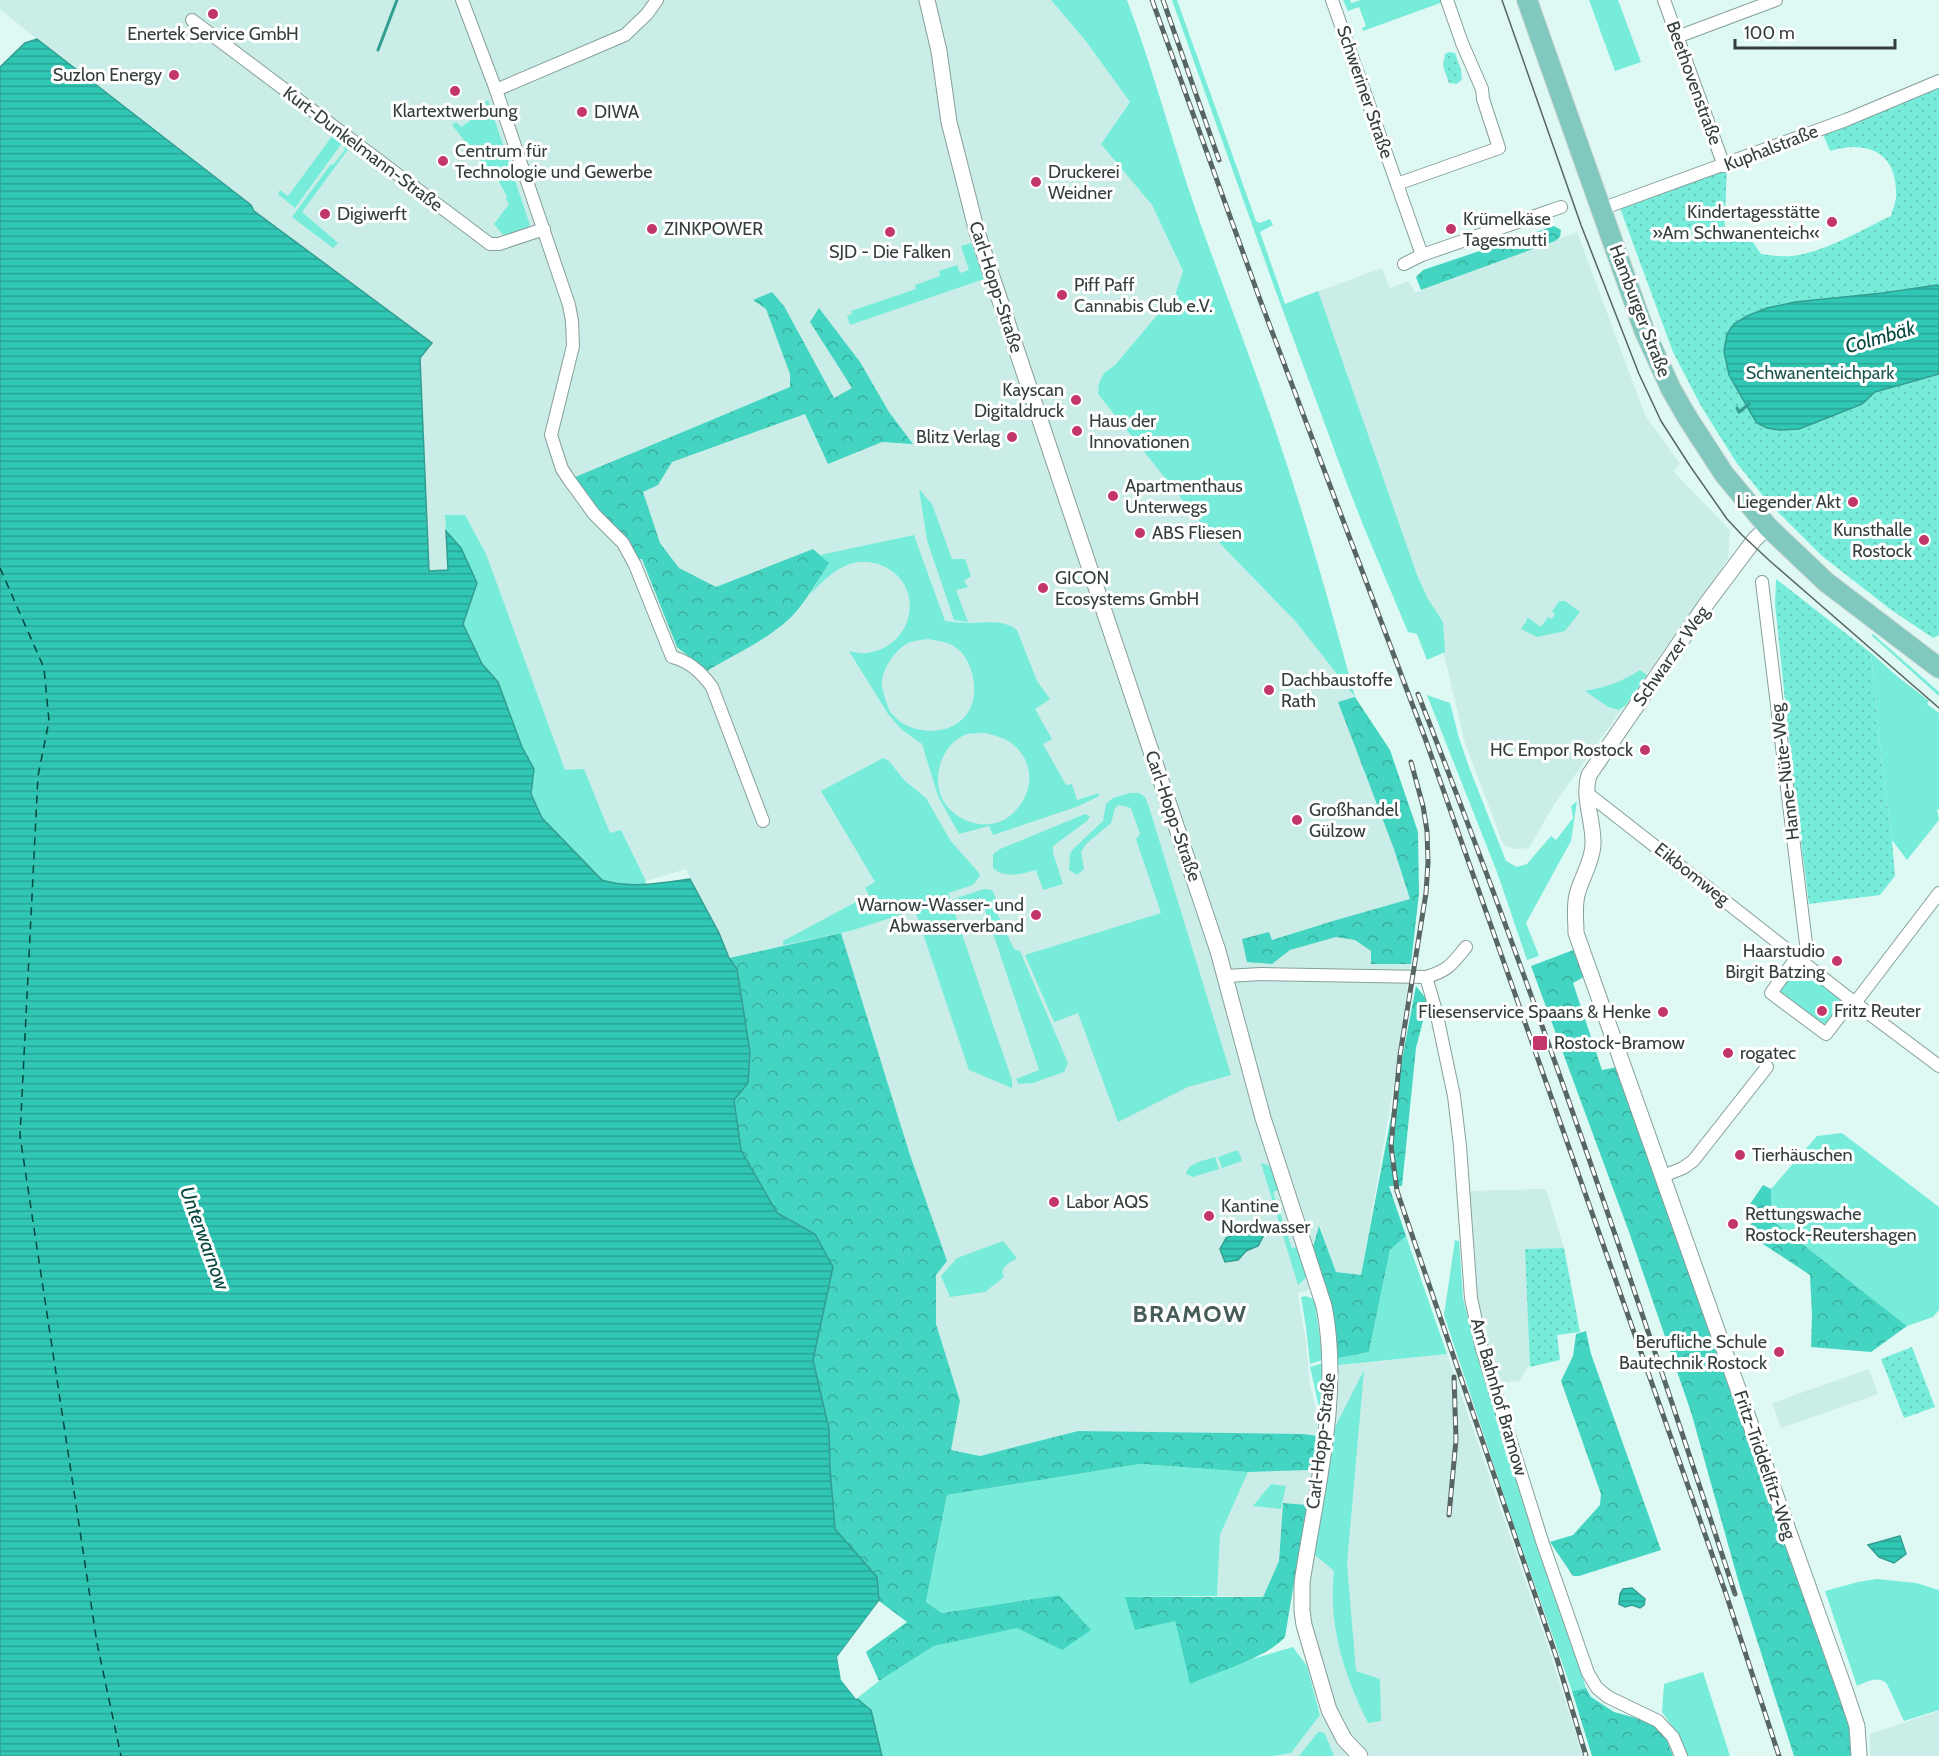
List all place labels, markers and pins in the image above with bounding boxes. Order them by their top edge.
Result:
marker: Enertek Service GmbH [206,7,220,21]
place label: Enertek Service GmbH [127,23,299,45]
place label: Suzlon Energy [53,64,162,86]
marker: Suzlon Energy [167,68,181,82]
marker: Klartextwerbung [448,84,462,98]
place label: Klartextwerbung [393,100,518,122]
place label: DIWA [594,101,639,123]
marker: DIWA [575,105,589,119]
place label: Centrum für Technologie und Gewerbe [455,140,653,183]
marker: Centrum für Technologie und Gewerbe [436,154,450,168]
place label: Druckerei Weidner [1048,161,1120,204]
marker: Druckerei Weidner [1029,175,1043,189]
place label: Kindertagesstätte »Am Schwanenteich« [1652,201,1820,244]
place label: Digiwerft [337,203,407,225]
marker: Digiwerft [318,207,332,221]
place label: Krümelkäse Tagesmutti [1463,208,1551,251]
marker: Kindertagesstätte »Am Schwanenteich« [1825,215,1839,229]
place label: ZINKPOWER [664,218,763,240]
marker: ZINKPOWER [645,222,659,236]
marker: Krümelkäse Tagesmutti [1444,222,1458,236]
marker: SJD - Die Falken [883,225,897,239]
place label: SJD - Die Falken [829,241,951,263]
place label: Piff Paff Cannabis Club e.V. [1074,274,1213,317]
marker: Piff Paff Cannabis Club e.V. [1055,288,1069,302]
place label: Kayscan Digitaldruck [974,379,1065,422]
marker: Kayscan Digitaldruck [1069,393,1083,407]
place label: Haus der Innovationen [1089,410,1190,453]
marker: Haus der Innovationen [1070,424,1084,438]
place label: Blitz Verlag [916,426,1001,448]
marker: Blitz Verlag [1005,430,1019,444]
place label: Apartmenthaus Unterwegs [1125,475,1243,518]
marker: Apartmenthaus Unterwegs [1106,489,1120,503]
place label: Liegender Akt [1737,491,1841,513]
marker: Liegender Akt [1846,495,1860,509]
place label: Kunsthalle Rostock [1833,519,1913,562]
place label: ABS Fliesen [1152,522,1242,544]
marker: ABS Fliesen [1133,526,1147,540]
marker: Kunsthalle Rostock [1917,533,1931,547]
place label: GICON Ecosystems GmbH [1055,567,1199,610]
marker: GICON Ecosystems GmbH [1036,581,1050,595]
place label: Dachbaustoffe Rath [1281,669,1393,712]
marker: Dachbaustoffe Rath [1262,683,1276,697]
place label: HC Empor Rostock [1490,739,1634,761]
marker: HC Empor Rostock [1638,743,1652,757]
place label: Großhandel Gülzow [1309,799,1399,842]
marker: Großhandel Gülzow [1290,813,1304,827]
place label: Warnow-Wasser- und Abwasserverband [857,894,1024,937]
marker: Warnow-Wasser- und Abwasserverband [1029,908,1043,922]
place label: Haarstudio Birgit Batzing [1725,940,1826,983]
marker: Haarstudio Birgit Batzing [1830,954,1844,968]
place label: Fritz Reuter [1834,1000,1921,1022]
place label: Fliesenservice Spaans & Henke [1418,1001,1651,1023]
marker: Fritz Reuter [1815,1004,1829,1018]
marker: Fliesenservice Spaans & Henke [1656,1005,1670,1019]
place label: Rostock-Bramow [1554,1032,1685,1054]
marker: Rostock-Bramow [1531,1034,1549,1052]
place label: rogatec [1740,1042,1796,1064]
marker: rogatec [1721,1046,1735,1060]
place label: Tierhäuschen [1752,1144,1853,1166]
marker: Tierhäuschen [1733,1148,1747,1162]
place label: Labor AQS [1066,1191,1149,1213]
marker: Labor AQS [1047,1195,1061,1209]
place label: Kantine Nordwasser [1221,1195,1311,1238]
place label: Rettungswache Rostock-Reutershagen [1745,1203,1917,1246]
marker: Kantine Nordwasser [1202,1209,1216,1223]
marker: Rettungswache Rostock-Reutershagen [1726,1217,1740,1231]
place label: Berufliche Schule Bautechnik Rostock [1619,1331,1768,1374]
marker: Berufliche Schule Bautechnik Rostock [1772,1345,1786,1359]

